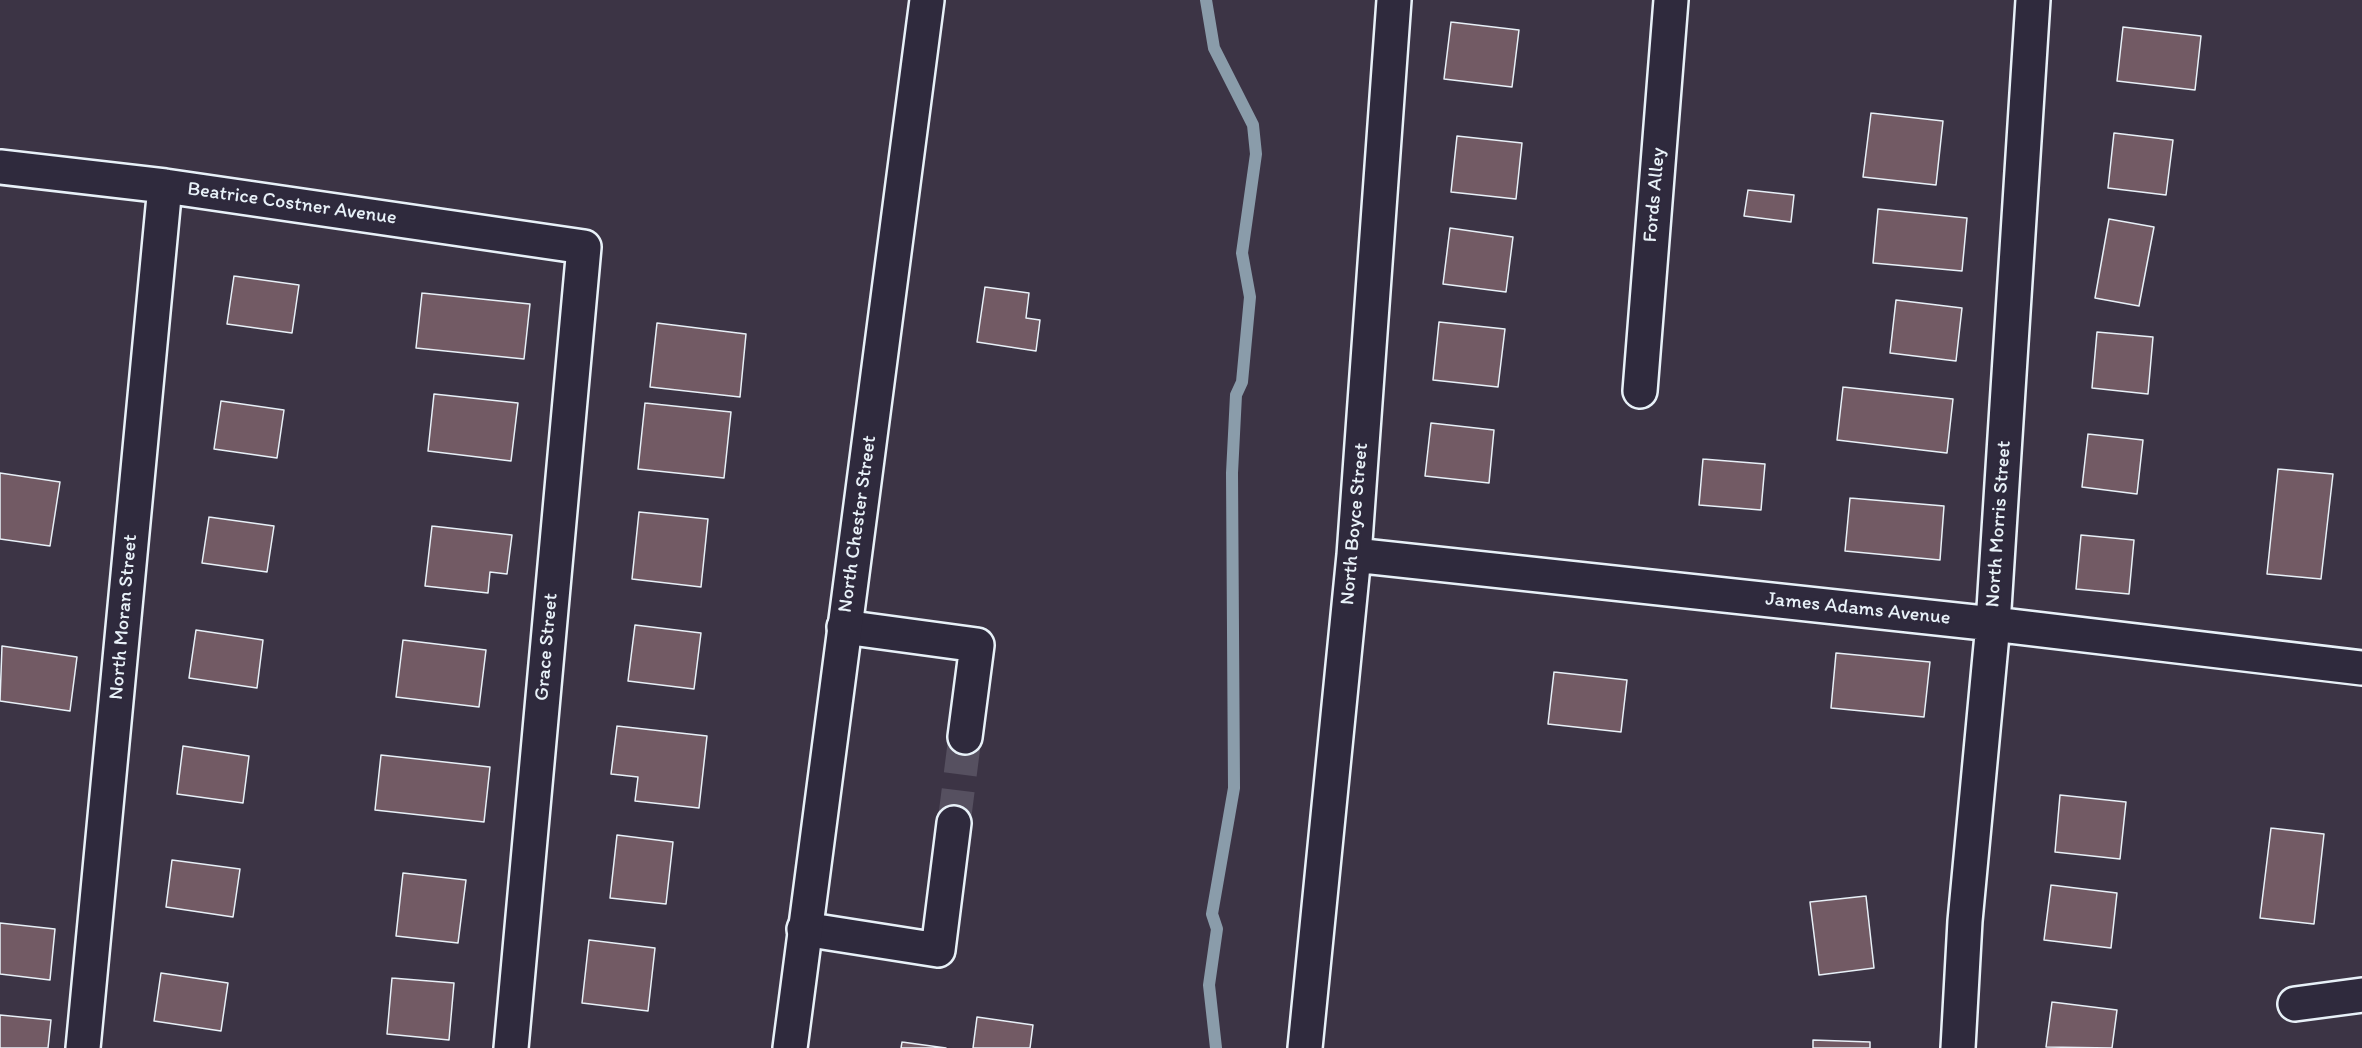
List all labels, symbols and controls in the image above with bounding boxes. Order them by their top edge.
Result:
street label: Fords Alley [1639,147,1671,243]
street label: Beatrice Costner Avenue [186,177,398,231]
street label: North Chester Street [834,434,882,614]
street label: North Morris Street [1981,440,2017,608]
street label: North Boyce Street [1336,442,1374,606]
street label: North Moran Street [105,533,143,701]
street label: James Adams Avenue [1764,587,1952,631]
street label: Grace Street [530,592,564,702]

